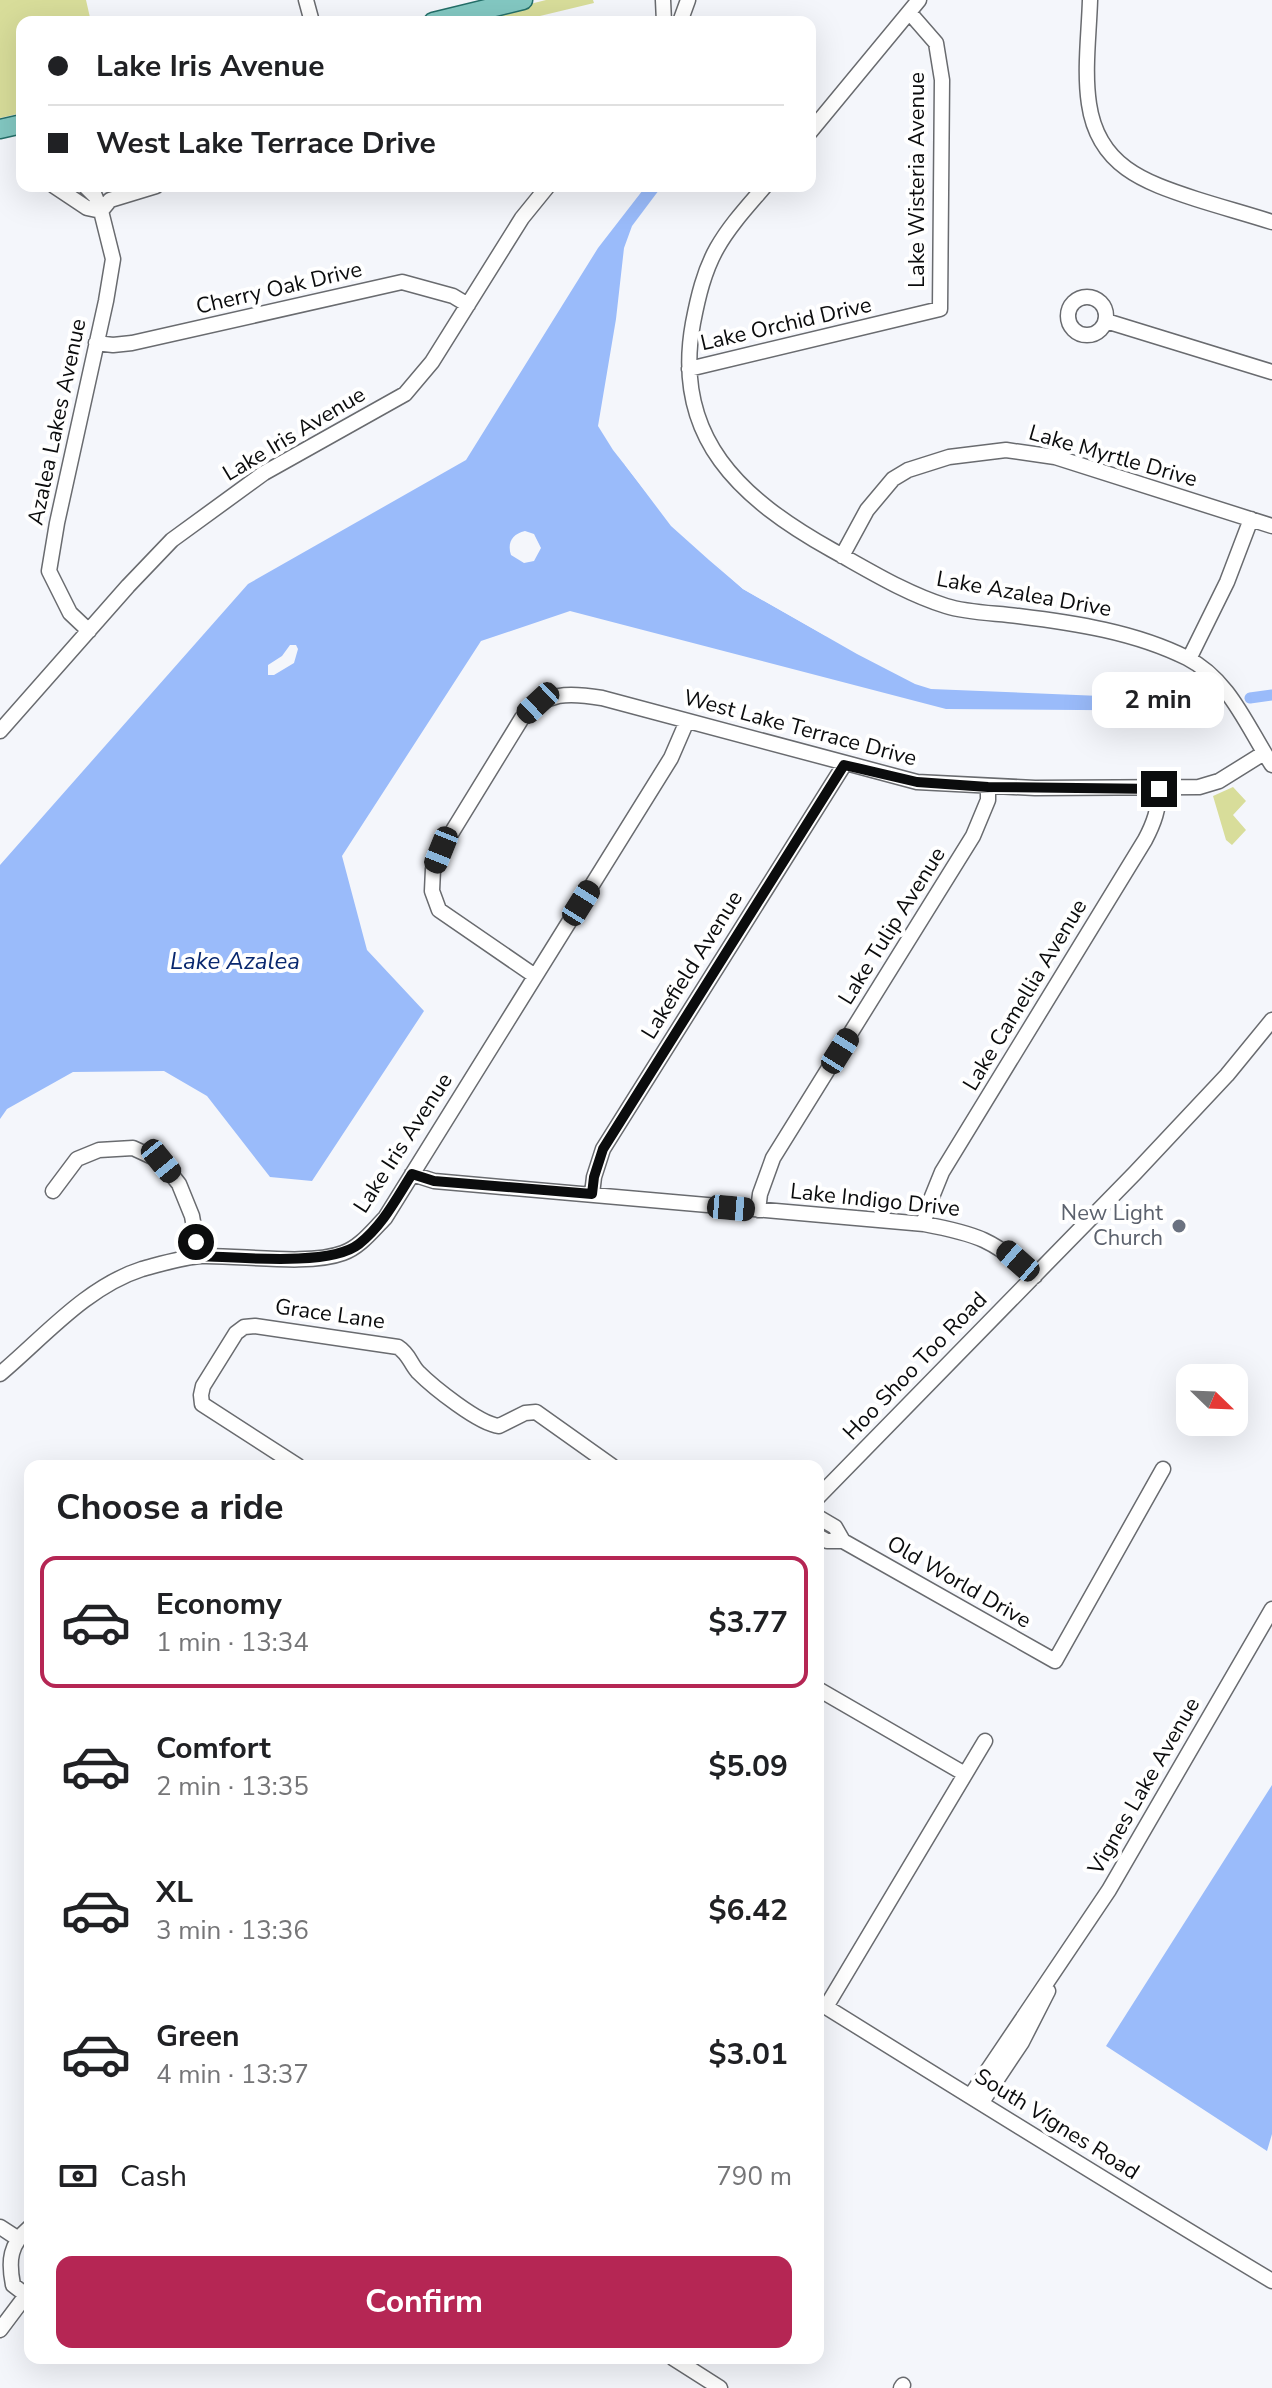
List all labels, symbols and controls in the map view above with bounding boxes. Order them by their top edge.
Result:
text: Lake Iris Avenue [96,46,324,87]
street label: Lake Wisteria Avenue [902,72,932,288]
text: West Lake Terrace Drive [96,123,436,164]
street label: Cherry Oak Drive [193,254,365,322]
street label: Lake Orchid Drive [697,290,875,358]
street label: Azalea Lakes Avenue [20,316,94,528]
street label: Lake Iris Avenue [217,380,371,488]
street label: Lake Myrtle Drive [1025,418,1201,494]
street label: Lake Azalea Drive [934,564,1114,624]
callout: 2 min [1093,673,1225,729]
car [512,678,564,728]
street label: West Lake Terrace Drive [680,682,920,774]
text: 2 min [1124,682,1192,717]
route end [1141,771,1177,807]
car [421,823,461,877]
street label: Lake Tulip Avenue [831,841,953,1011]
car [558,876,604,930]
street label: Lakefield Avenue [634,885,750,1045]
street label: Lake Camellia Avenue [956,894,1094,1096]
water label: Lake Azalea [170,945,300,977]
car [817,1024,863,1078]
street label: Lake Iris Avenue [346,1067,460,1219]
car [137,1135,185,1187]
street label: Lake Indigo Drive [789,1176,961,1224]
car [706,1194,756,1222]
place label: New Light Church [1061,1198,1163,1253]
marker: New Light Church [1170,1217,1188,1235]
route start [178,1224,214,1260]
car [992,1236,1044,1286]
street label: Hoo Shoo Too Road [836,1285,994,1447]
street label: Grace Lane [273,1291,387,1337]
north arrow [1176,1364,1248,1436]
map controls [1176,1364,1248,1436]
text: Choose a ride [56,1483,284,1532]
street label: Old World Drive [881,1529,1037,1635]
text: Economy [156,1584,282,1625]
icon: car [60,1586,132,1658]
text: $3.77 [709,1602,788,1643]
text: 1 min · 13:34 [156,1625,309,1660]
street label: Vignes Lake Avenue [1080,1692,1207,1881]
text: Comfort [156,1728,271,1769]
icon: car [60,1730,132,1802]
text: $5.09 [709,1746,788,1787]
text: 2 min · 13:35 [156,1769,309,1804]
text: XL [156,1872,193,1913]
icon: car [60,1874,132,1946]
text: $6.42 [709,1890,788,1931]
text: 3 min · 13:36 [156,1913,309,1948]
text: Green [156,2016,240,2057]
icon: car [60,2018,132,2090]
text: $3.01 [709,2034,788,2075]
text: 4 min · 13:37 [156,2057,309,2092]
street label: South Vignes Road [969,2061,1145,2187]
icon: cash [56,2154,100,2198]
text: Cash [120,2156,187,2197]
text: 790 m [716,2159,792,2194]
button: Confirm [56,2256,792,2348]

